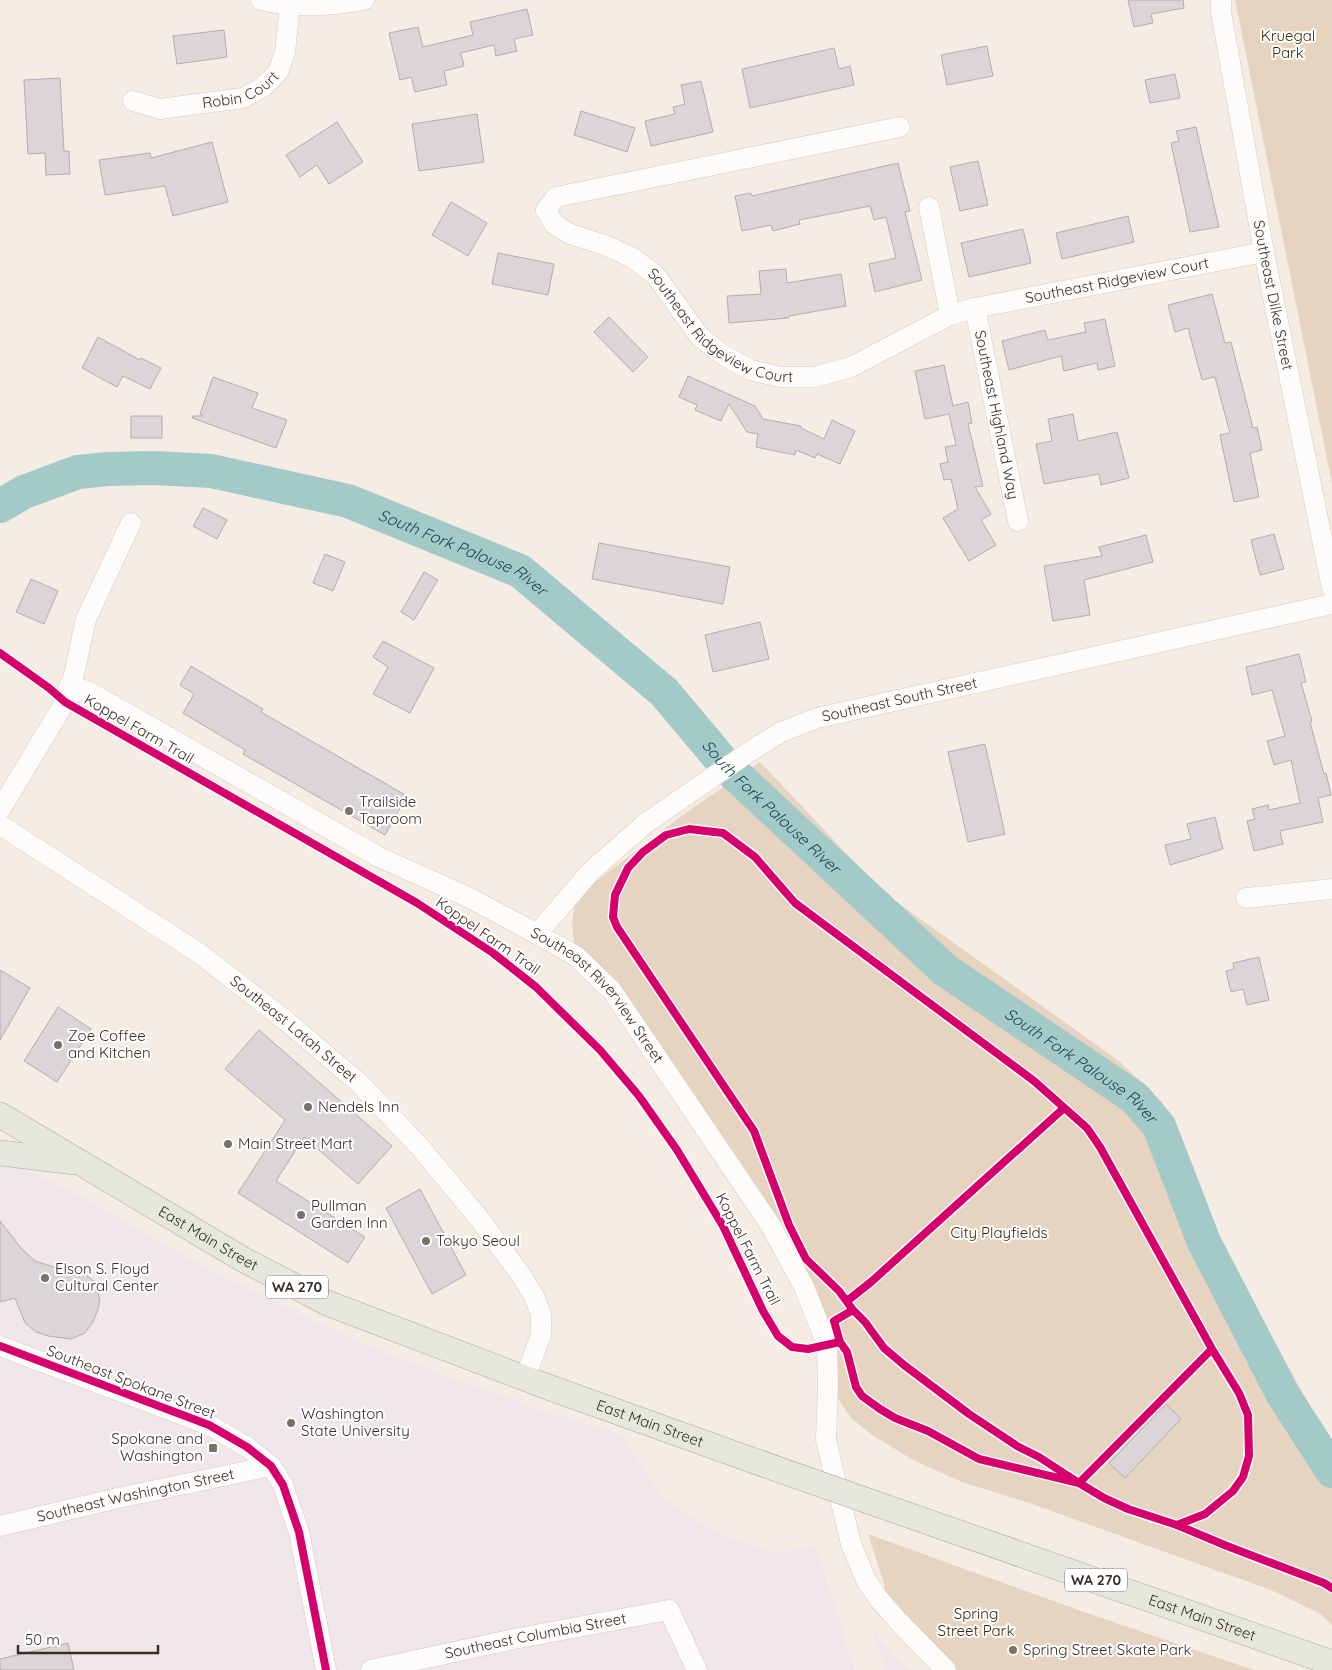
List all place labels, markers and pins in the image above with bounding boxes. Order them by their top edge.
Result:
place label: Trailside Taproom [359,792,422,828]
marker: Trailside Taproom [343,805,355,817]
place label: Zoe Coffee and Kitchen [68,1026,151,1062]
marker: Zoe Coffee and Kitchen [52,1039,64,1051]
place label: Nendels Inn [318,1097,399,1116]
marker: Nendels Inn [302,1101,314,1113]
place label: Main Street Mart [238,1134,353,1153]
marker: Main Street Mart [222,1138,234,1150]
place label: Pullman Garden Inn [311,1196,388,1232]
marker: Pullman Garden Inn [295,1209,307,1221]
place label: Tokyo Seoul [436,1231,520,1250]
marker: Tokyo Seoul [420,1235,432,1247]
place label: Elson S. Floyd Cultural Center [55,1259,159,1295]
marker: Elson S. Floyd Cultural Center [39,1272,51,1284]
place label: Washington State University [301,1404,410,1440]
marker: Washington State University [285,1417,297,1429]
place label: Spokane and Washington [111,1429,203,1465]
marker: Spokane and Washington [207,1442,219,1454]
place label: Spring Street Skate Park [1023,1640,1192,1659]
marker: Spring Street Skate Park [1007,1644,1019,1656]

